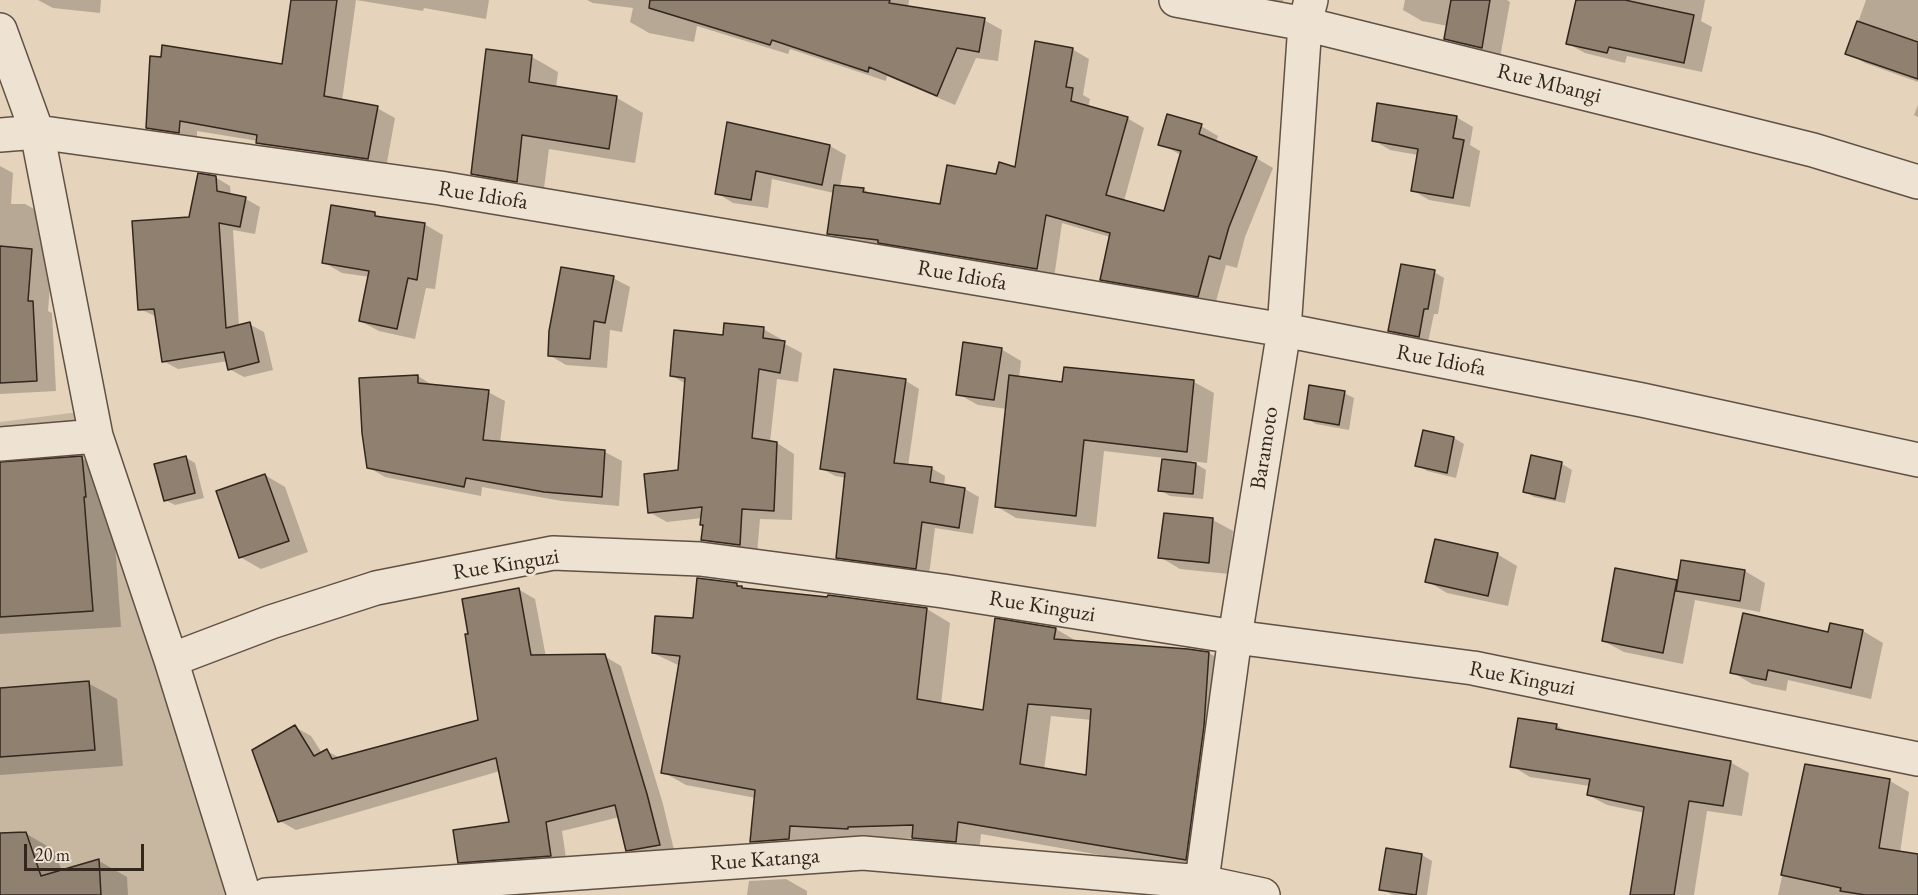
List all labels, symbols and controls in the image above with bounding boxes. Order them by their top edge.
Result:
street label: Rue Mbangi [1494,58,1604,110]
street label: Rue Idiofa [436,176,530,216]
street label: Rue Idiofa [915,255,1009,297]
street label: Rue Idiofa [1394,339,1488,383]
street label: Baramoto [1245,405,1285,491]
street label: Rue Kinguzi [451,544,561,586]
street label: Rue Kinguzi [987,586,1097,628]
street label: Rue Kinguzi [1467,656,1577,702]
scale bar [27,832,147,870]
text: 20 m [35,843,70,866]
street label: Rue Katanga [709,843,821,877]

